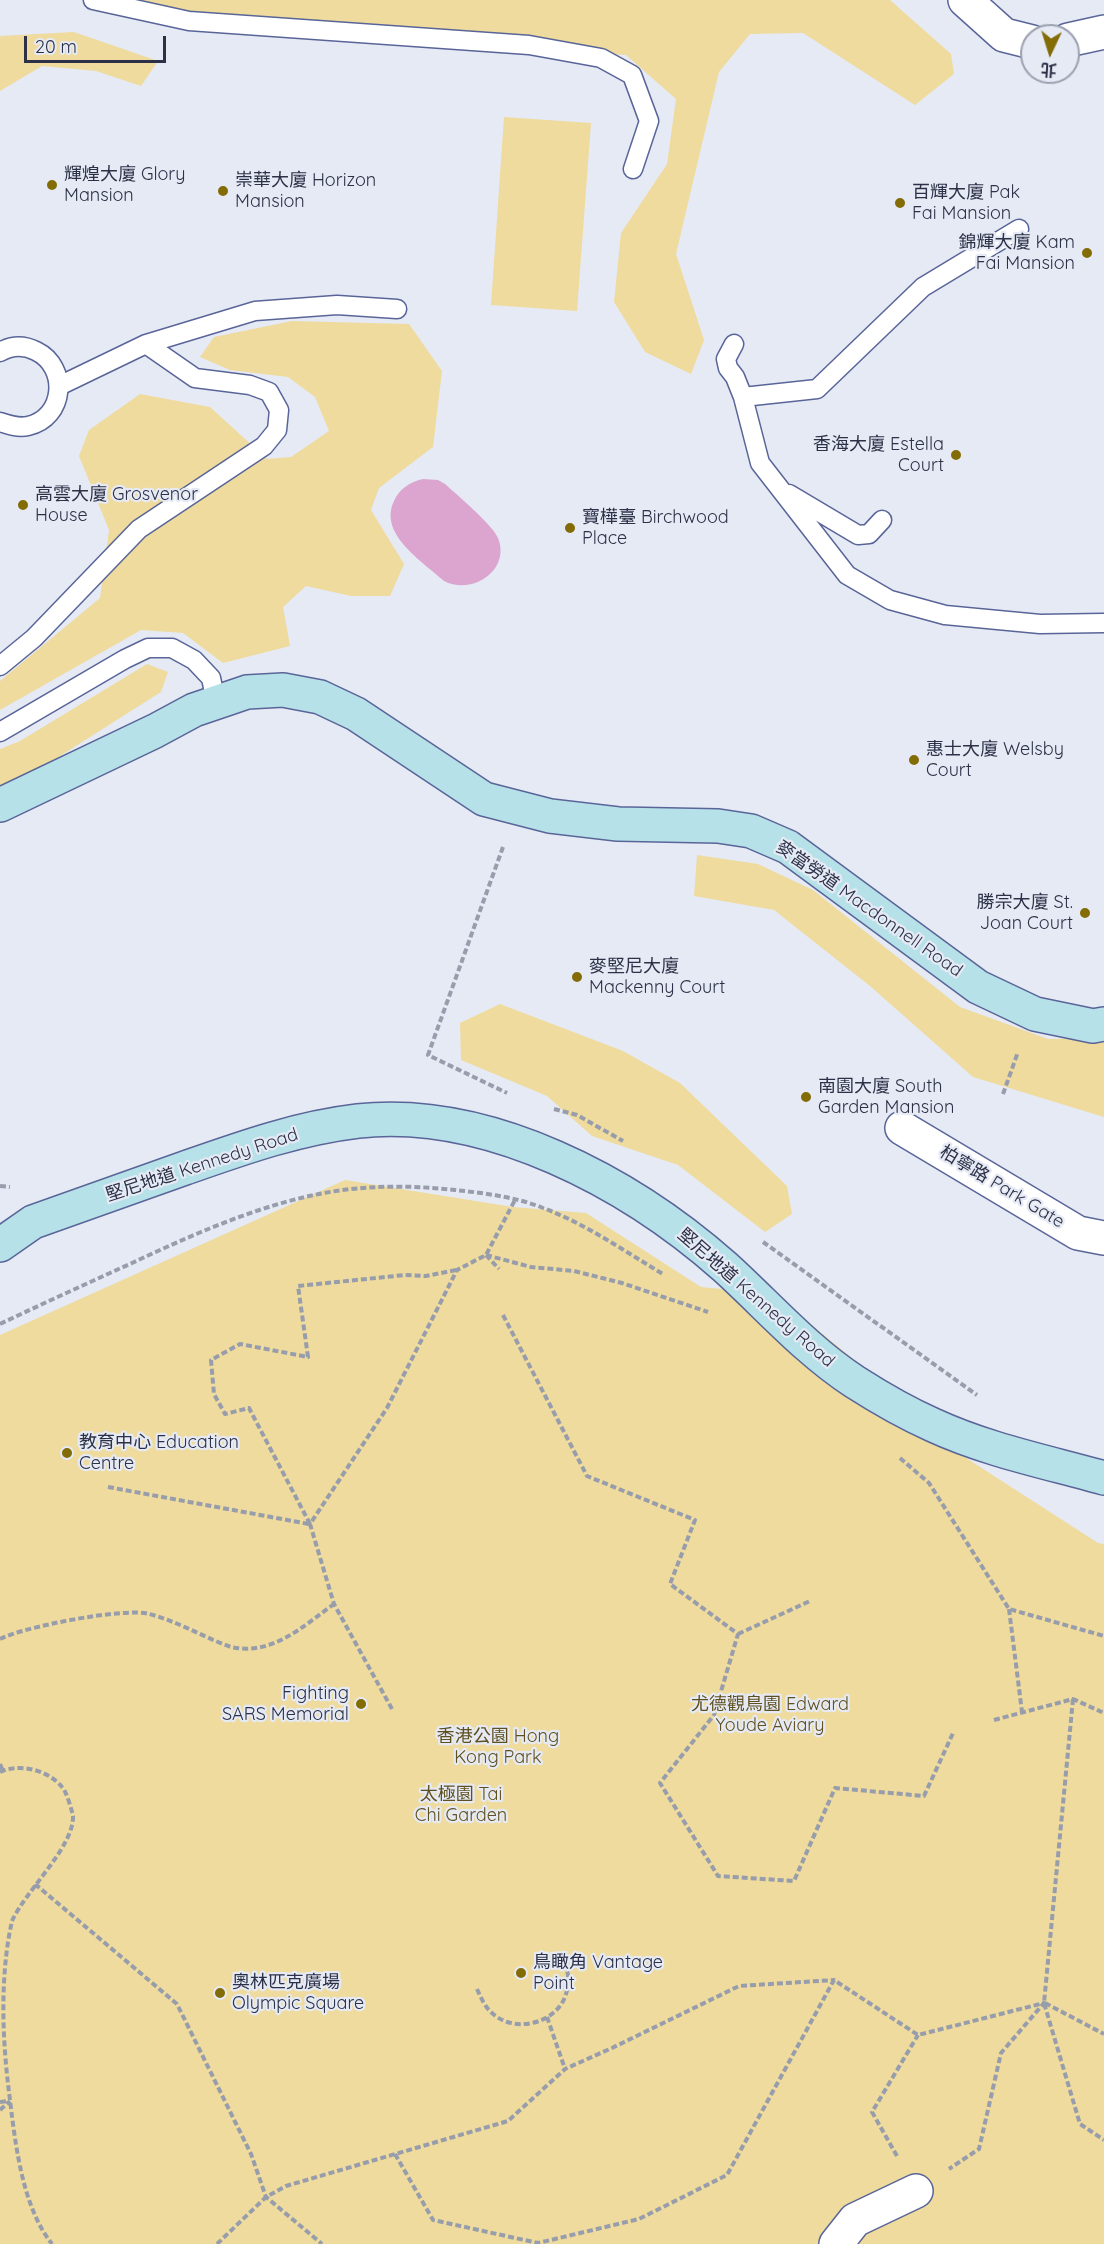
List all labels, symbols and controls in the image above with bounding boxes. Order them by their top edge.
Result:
scale bar [27,24,170,62]
north arrow [1020,24,1080,84]
text: 20 m [35,35,77,58]
text: 北 [1040,59,1058,80]
place label: 輝煌大廈 Glory Mansion [64,164,185,207]
place label: 崇華大廈 Horizon Mansion [235,170,376,213]
marker: 輝煌大廈 Glory Mansion [45,178,59,192]
place label: 百輝大廈 Pak Fai Mansion [912,182,1020,224]
marker: 崇華大廈 Horizon Mansion [216,184,230,198]
marker: 百輝大廈 Pak Fai Mansion [893,196,907,210]
place label: 錦輝大廈 Kam Fai Mansion [959,232,1075,274]
marker: 錦輝大廈 Kam Fai Mansion [1080,246,1094,260]
place label: 香海大廈 Estella Court [813,434,944,476]
marker: 香海大廈 Estella Court [949,448,963,462]
place label: 高雲大廈 Grosvenor House [35,484,198,526]
marker: 高雲大廈 Grosvenor House [16,498,30,512]
place label: 寶樺臺 Birchwood Place [582,507,729,550]
marker: 寶樺臺 Birchwood Place [563,521,577,535]
place label: 惠士大廈 Welsby Court [926,739,1064,782]
marker: 惠士大廈 Welsby Court [907,753,921,767]
street label: 麥當勞道 Macdonnell Road [772,836,966,982]
place label: 勝宗大廈 St. Joan Court [977,892,1073,934]
marker: 勝宗大廈 St. Joan Court [1078,906,1092,920]
place label: 麥堅尼大廈 Mackenny Court [589,956,725,998]
marker: 麥堅尼大廈 Mackenny Court [570,970,584,984]
place label: 南園大廈 South Garden Mansion [818,1076,954,1118]
marker: 南園大廈 South Garden Mansion [799,1090,813,1104]
street label: 堅尼地道 Kennedy Road [103,1124,301,1206]
street label: 柏寧路 Park Gate [936,1141,1068,1233]
street label: 堅尼地道 Kennedy Road [673,1224,839,1372]
place label: 教育中心 Education Centre [79,1432,239,1474]
marker: 教育中心 Education Centre [60,1446,74,1460]
place label: Fighting SARS Memorial [222,1683,349,1726]
park label: 尤德觀鳥園 Edward Youde Aviary [691,1694,849,1736]
marker: Fighting SARS Memorial [354,1697,368,1711]
park label: 香港公園 Hong Kong Park [437,1726,559,1768]
park label: 太極園 Tai Chi Garden [415,1784,507,1826]
place label: 鳥瞰角 Vantage Point [533,1952,663,1994]
marker: 鳥瞰角 Vantage Point [514,1966,528,1980]
place label: 奧林匹克廣場 Olympic Square [232,1972,364,2014]
marker: 奧林匹克廣場 Olympic Square [213,1986,227,2000]

